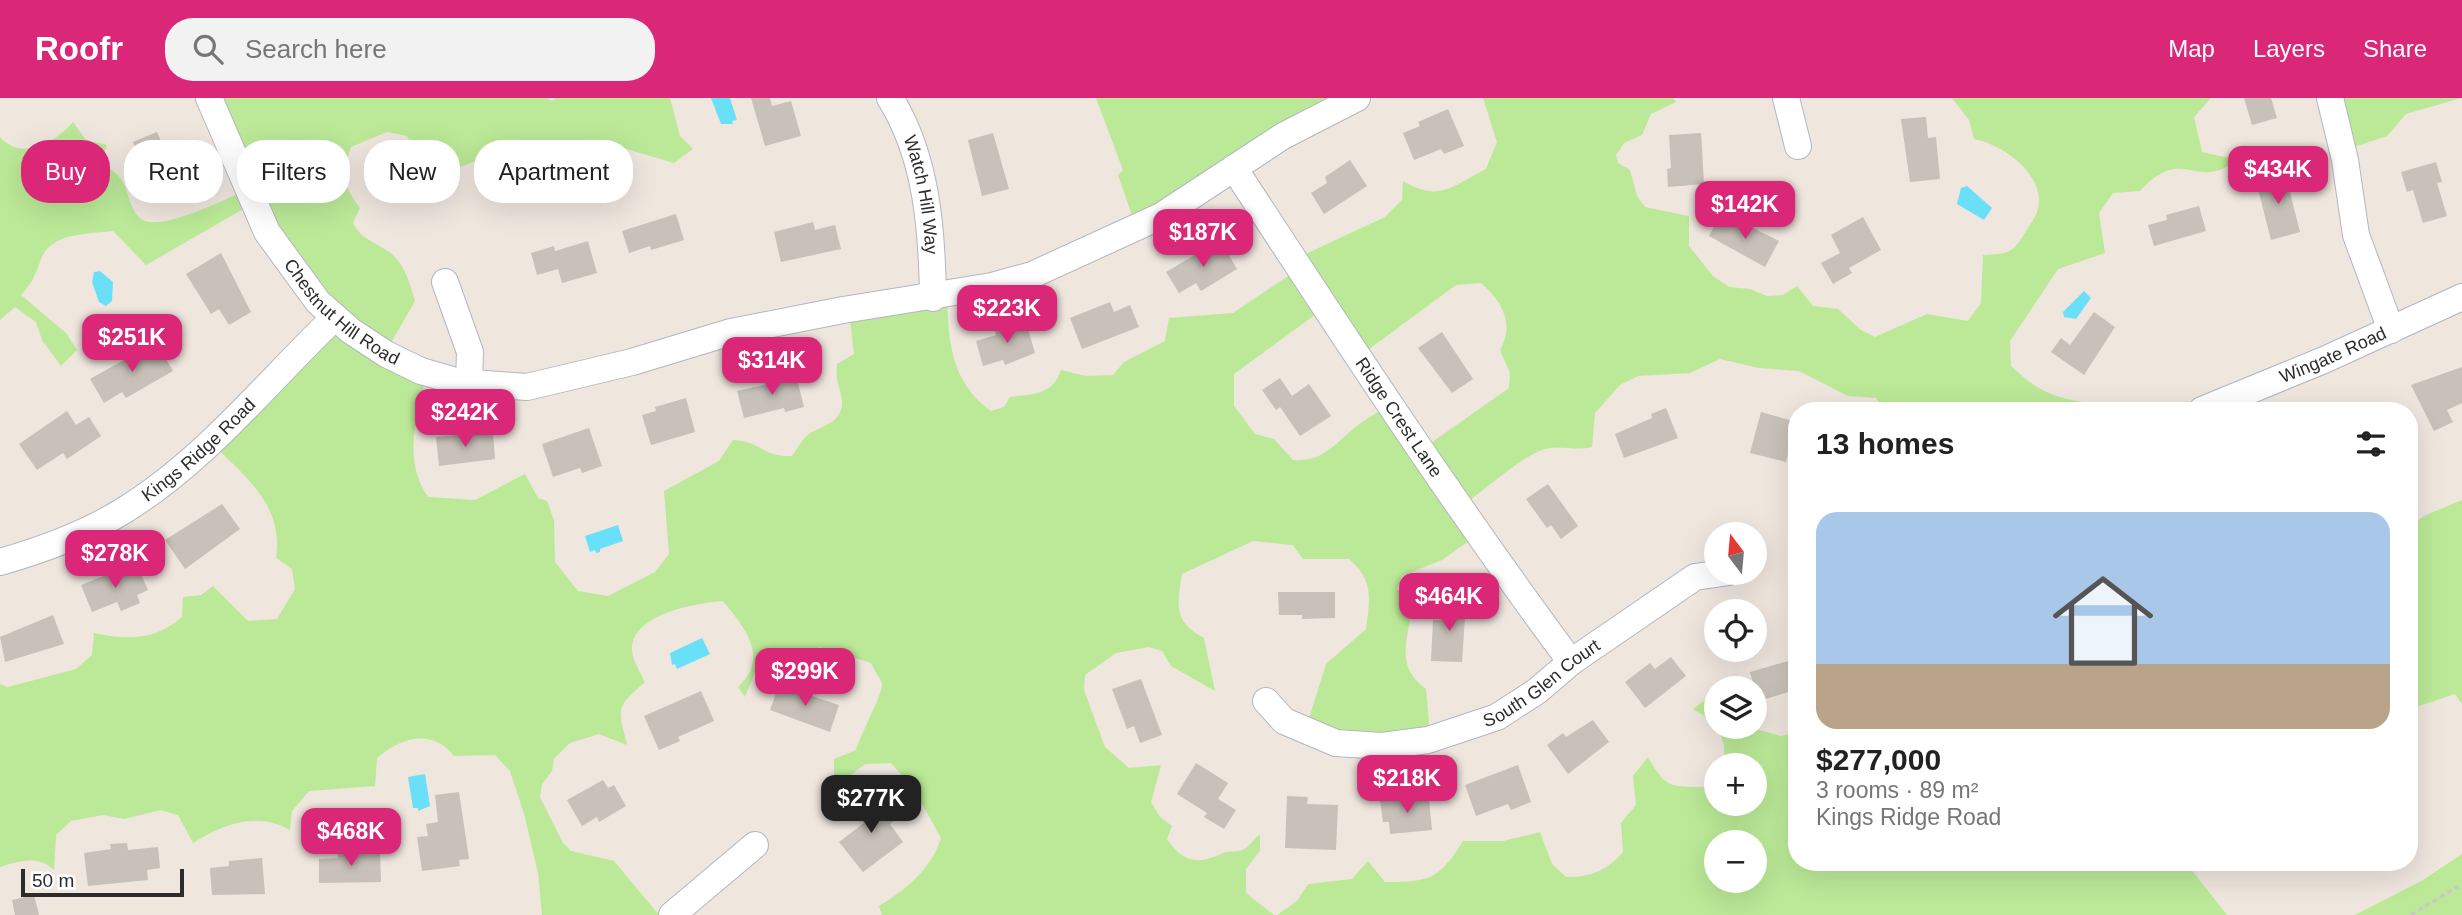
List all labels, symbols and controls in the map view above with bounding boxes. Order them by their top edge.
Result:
search box [165,18,655,81]
text: Roofr [35,30,123,67]
icon: search [189,30,227,68]
text: Search here [245,34,387,64]
text: Map [2168,35,2215,62]
text: Layers [2253,35,2325,62]
text: Share [2363,35,2427,62]
street label: Watch Hill Way [900,133,942,255]
chip: Buy [21,140,110,203]
chip: Rent [124,140,223,203]
chip: Filters [237,140,350,203]
chip: New [364,140,460,203]
chip: Apartment [474,140,633,203]
pin: $434K [2229,146,2327,206]
text: $434K [2244,156,2312,182]
pin: $142K [1696,181,1794,241]
text: $142K [1711,191,1779,217]
pin: $187K [1154,209,1252,269]
text: $187K [1169,219,1237,245]
street label: Chestnut Hill Road [280,255,403,369]
pin: $223K [958,286,1056,345]
text: $223K [973,295,1041,321]
pin: $251K [83,314,181,374]
street label: Wingate Road [2277,323,2389,387]
text: $251K [98,324,166,350]
pin: $314K [723,338,821,397]
text: $314K [738,347,806,373]
street label: Ridge Crest Lane [1351,354,1446,481]
pin: $242K [416,390,514,449]
street label: Kings Ridge Road [138,394,259,506]
text: $242K [431,399,499,425]
icon: filters [2352,425,2390,463]
text: 13 homes [1816,427,1954,460]
north arrow [1704,522,1768,584]
map controls [1704,522,1767,893]
pin: $278K [66,531,164,590]
text: $278K [81,540,149,566]
icon: home [2040,558,2166,684]
pin: $464K [1400,574,1498,633]
text: $464K [1415,583,1483,609]
button: locate [1704,599,1767,662]
street label: South Glen Court [1480,635,1604,731]
pin: $299K [756,648,854,708]
text: $299K [771,658,839,684]
button: layers [1704,676,1767,739]
text: $277,000 [1816,743,1941,776]
button: + [1704,753,1767,816]
pin: $218K [1358,756,1456,815]
text: $218K [1373,765,1441,791]
pin: $277K [822,776,920,835]
text: 3 rooms · 89 m² [1816,777,1978,803]
text: $277K [837,785,905,811]
text: Kings Ridge Road [1816,804,2001,830]
pin: $468K [302,808,400,868]
text: $468K [317,818,385,844]
button: − [1704,830,1767,893]
scale bar [21,866,184,898]
text: 50 m [32,870,74,891]

